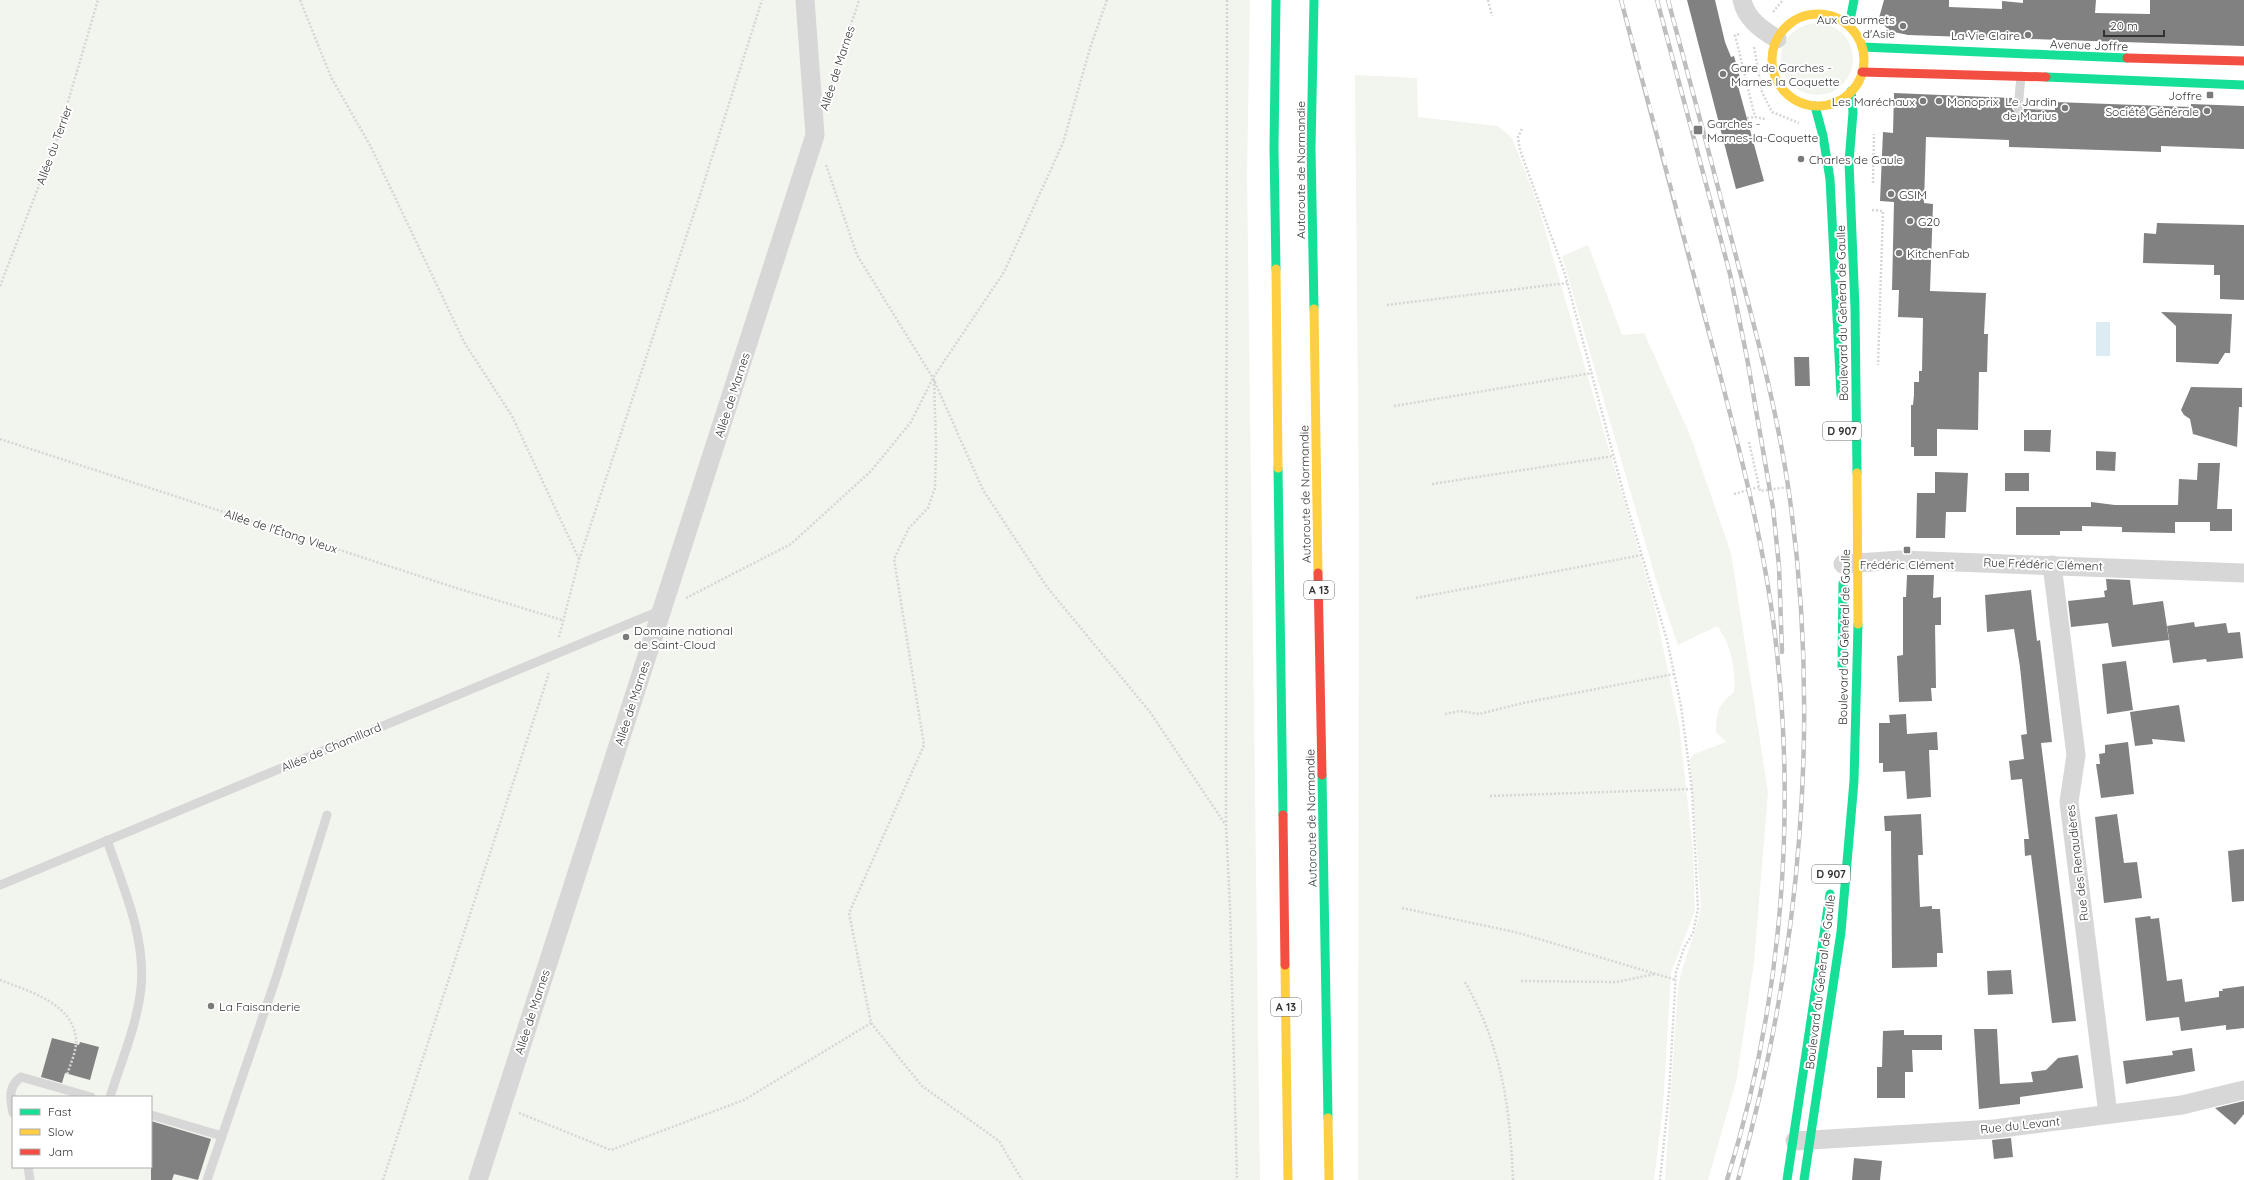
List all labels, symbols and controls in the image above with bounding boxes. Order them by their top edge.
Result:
place label: Aux Gourmets d'Asie [1817,12,1895,41]
scale bar [2104,12,2164,38]
text: 20 m [2110,18,2138,33]
marker: Aux Gourmets d'Asie [1898,21,1908,31]
street label: Allée de Marnes [816,23,858,112]
place label: La Vie Claire [1951,28,2020,43]
marker: La Vie Claire [2023,30,2033,40]
street label: Avenue Joffre [2050,36,2129,54]
place label: Gare de Garches - Marnes la Coquette [1731,60,1840,89]
marker: Gare de Garches - Marnes la Coquette [1718,69,1728,79]
place label: Joffre [2168,88,2202,103]
marker: Joffre [2205,90,2215,100]
place label: Les Maréchaux [1832,94,1915,109]
place label: Monoprix [1947,94,1999,109]
place label: Le Jardin de Marius [2003,94,2057,123]
marker: Les Maréchaux [1918,96,1928,106]
marker: Monoprix [1934,96,1944,106]
street label: Autoroute de Normandie [1293,101,1308,239]
street label: Allée du Terrier [33,103,75,187]
marker: Le Jardin de Marius [2060,103,2070,113]
place label: Société Générale [2105,104,2199,119]
marker: Société Générale [2202,106,2212,116]
place label: Garches - Marnes-la-Coquette [1707,116,1819,145]
marker: Garches - Marnes-la-Coquette [1692,124,1704,136]
place label: Charles de Gaule [1809,152,1903,167]
marker: Charles de Gaule [1796,154,1806,164]
place label: GSIM [1899,187,1927,202]
marker: GSIM [1886,189,1896,199]
place label: G20 [1918,214,1940,229]
marker: G20 [1905,216,1915,226]
street label: Boulevard du Général de Gaulle [1833,225,1851,401]
place label: KitchenFab [1907,246,1970,261]
marker: KitchenFab [1894,248,1904,258]
street label: Allée de Marnes [711,350,753,439]
road number: D 907 [1823,422,1861,440]
street label: Autoroute de Normandie [1296,425,1314,563]
street label: Allée de l'Étang Vieux [222,506,340,556]
marker: Frédéric Clément [1902,545,1912,555]
street label: Boulevard du Général de Gaulle [1835,549,1853,725]
street label: Rue Frédéric Clément [1983,554,2103,574]
place label: Frédéric Clément [1860,557,1954,572]
road number: A 13 [1304,581,1334,599]
place label: Domaine national de Saint-Cloud [634,623,733,652]
marker: Domaine national de Saint-Cloud [621,632,631,642]
street label: Allée de Marnes [611,658,653,747]
street label: Allée de Chamillard [279,719,383,775]
street label: Autoroute de Normandie [1302,749,1320,887]
street label: Rue des Renaudières [2062,804,2092,922]
road number: D 907 [1812,865,1850,883]
street label: Boulevard du Général de Gaulle [1802,894,1838,1070]
street label: Allée de Marnes [511,967,553,1056]
road number: A 13 [1271,998,1301,1016]
place label: La Faisanderie [219,999,300,1014]
marker: La Faisanderie [206,1001,216,1011]
legend [12,1096,152,1168]
text: Fast [48,1104,72,1119]
street label: Rue du Levant [1979,1113,2061,1137]
text: Slow [48,1124,74,1139]
text: Jam [48,1144,73,1159]

